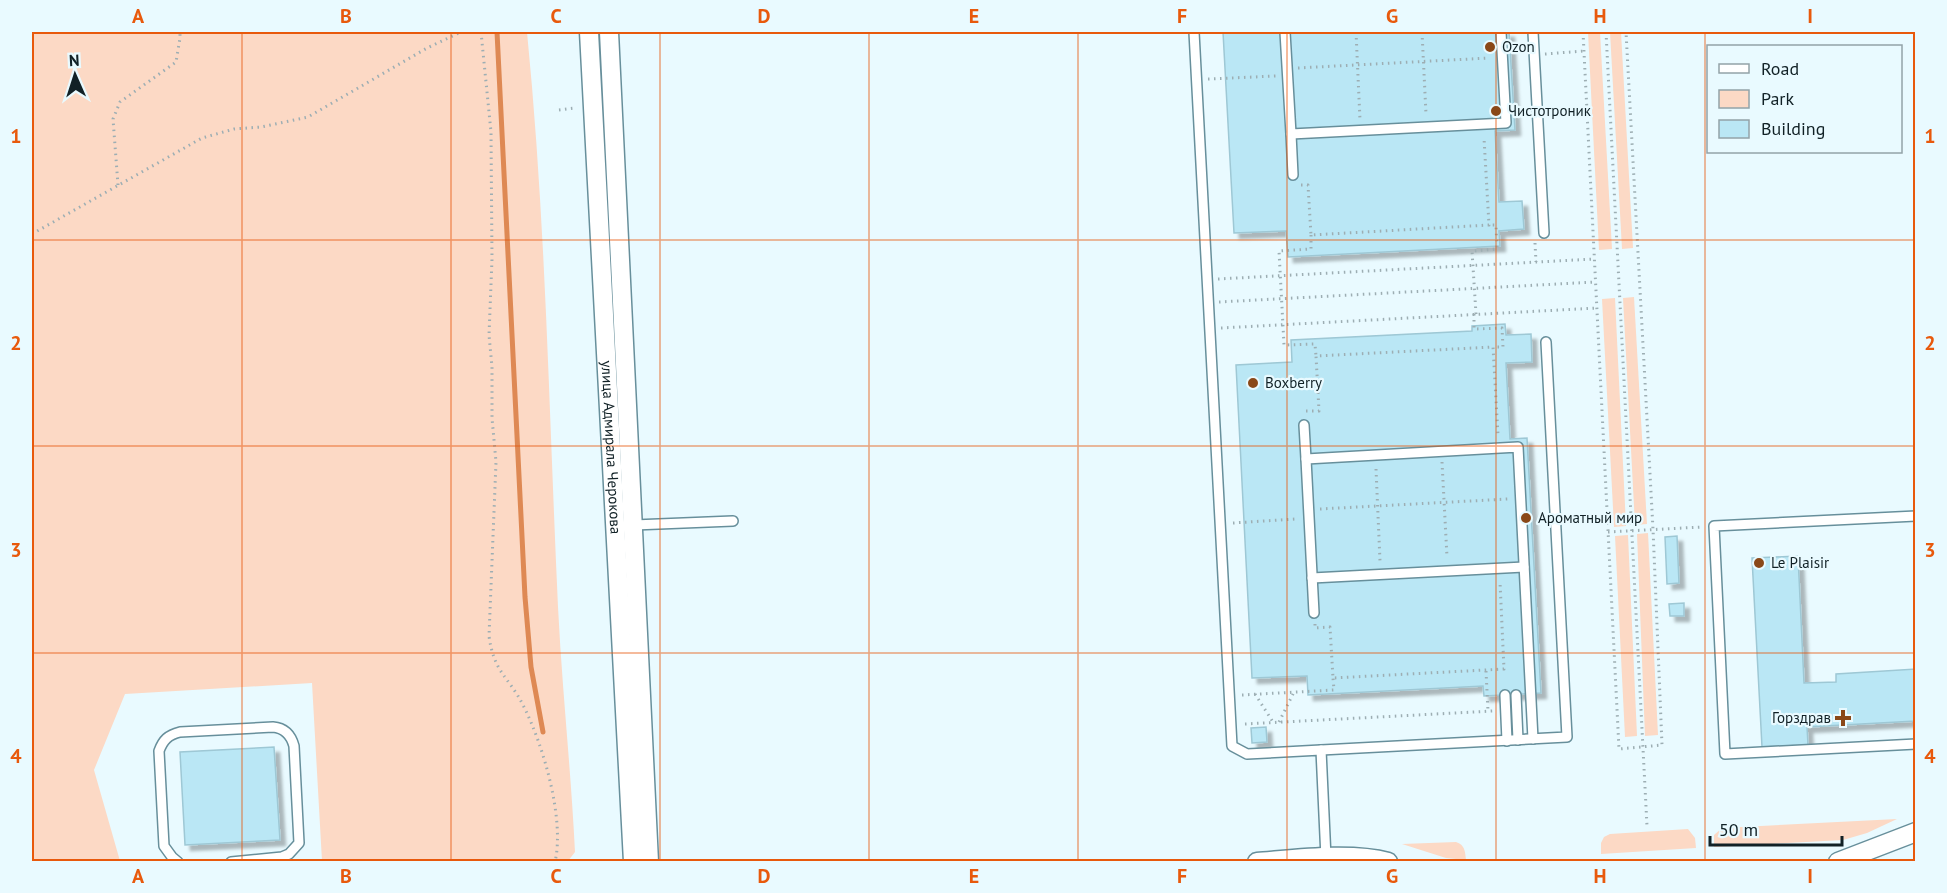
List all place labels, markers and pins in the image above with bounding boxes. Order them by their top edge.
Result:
place label: Ozon [1502,37,1535,56]
marker: Ozon [1483,40,1497,54]
place label: Чистотроник [1508,101,1592,120]
marker: Чистотроник [1489,104,1503,118]
place label: Boxberry [1265,373,1322,392]
marker: Boxberry [1246,376,1260,390]
place label: Ароматный мир [1538,508,1642,527]
marker: Ароматный мир [1519,511,1533,525]
place label: Le Plaisir [1771,553,1829,572]
marker: Le Plaisir [1752,556,1766,570]
place label: Горздрав [1772,708,1831,727]
marker: Горздрав [1836,711,1850,725]

